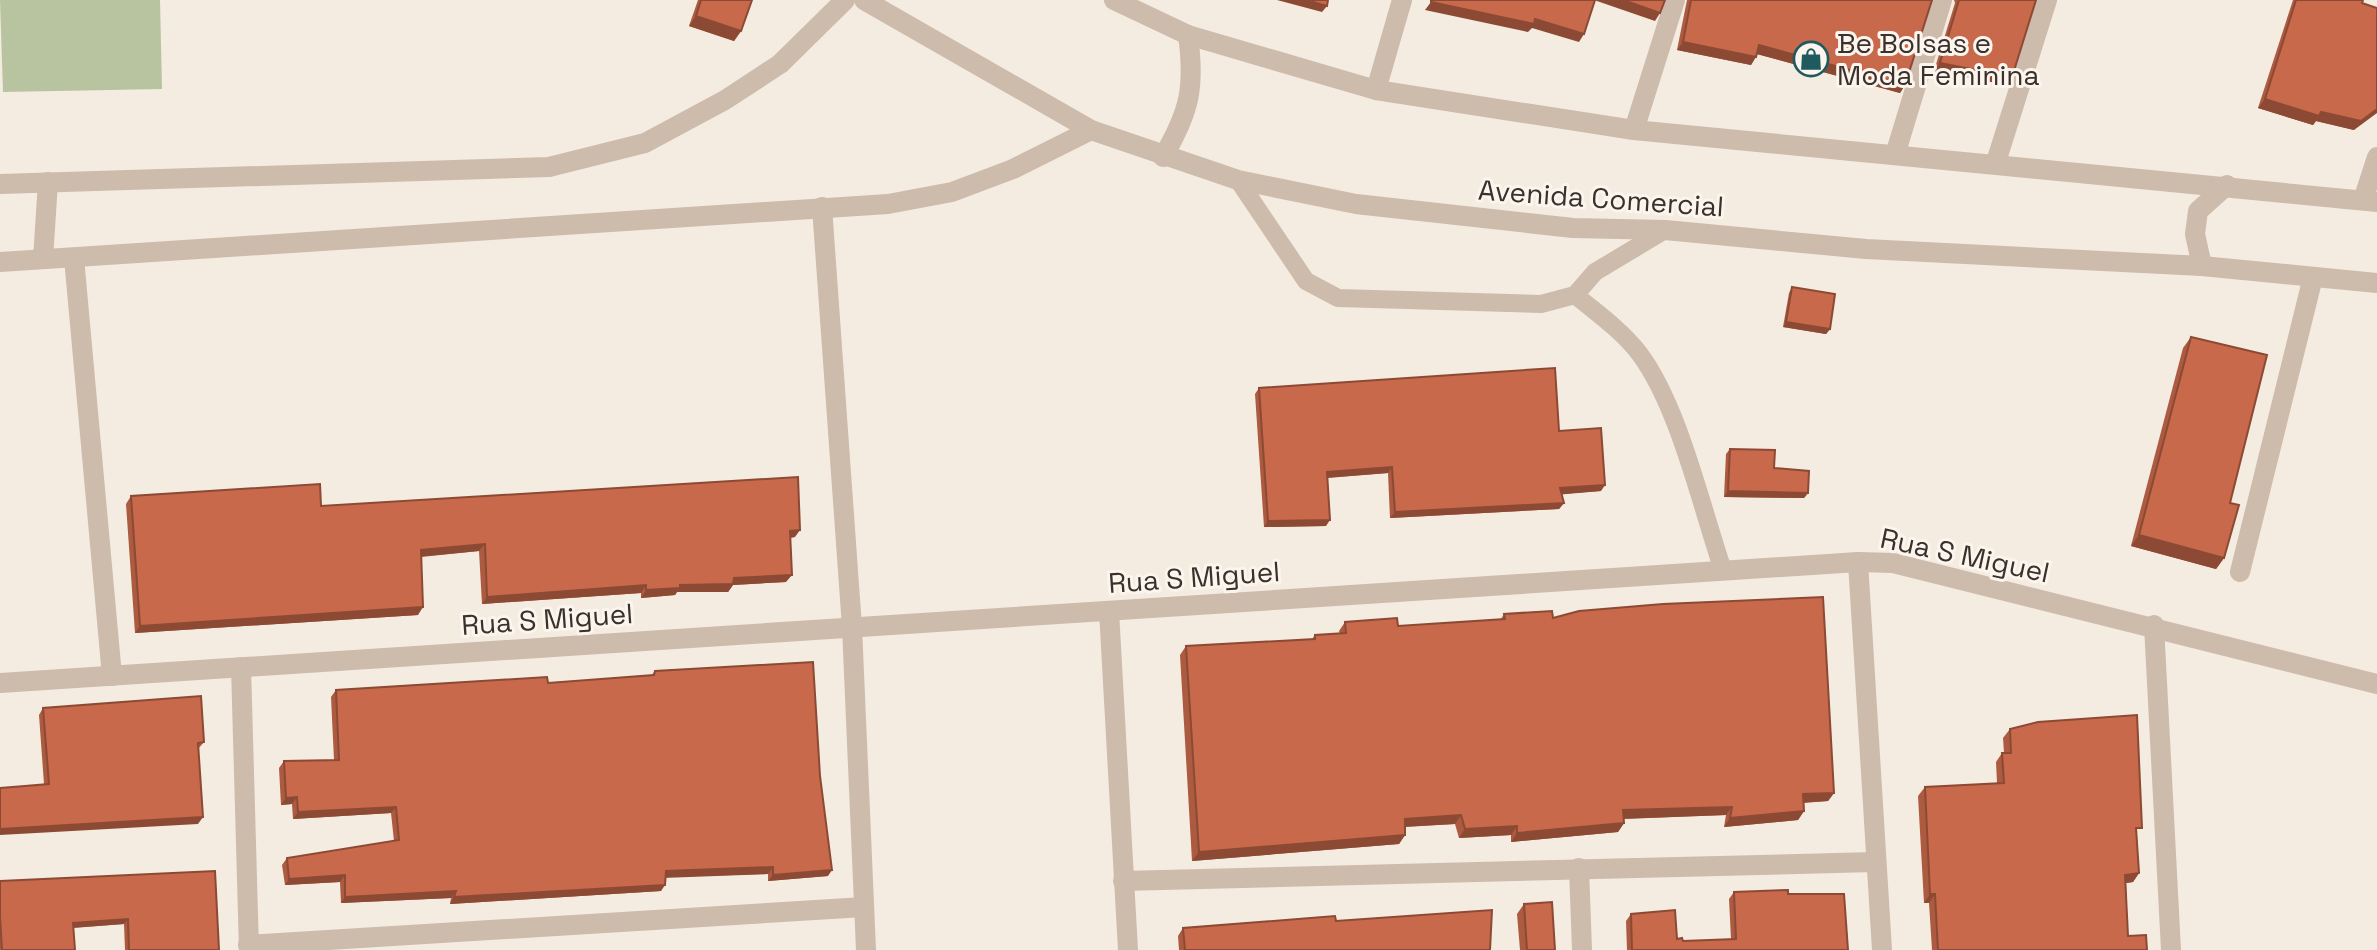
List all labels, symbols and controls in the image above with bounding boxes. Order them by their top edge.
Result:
place label: Be Bolsas e Moda Feminina [1837,25,2040,93]
shop icon: Be Bolsas e Moda Feminina [1792,40,1830,78]
street label: Avenida Comercial [1477,171,1725,225]
street label: Rua S Miguel [1877,520,2053,590]
street label: Rua S Miguel [1107,553,1281,601]
street label: Rua S Miguel [460,595,634,643]

